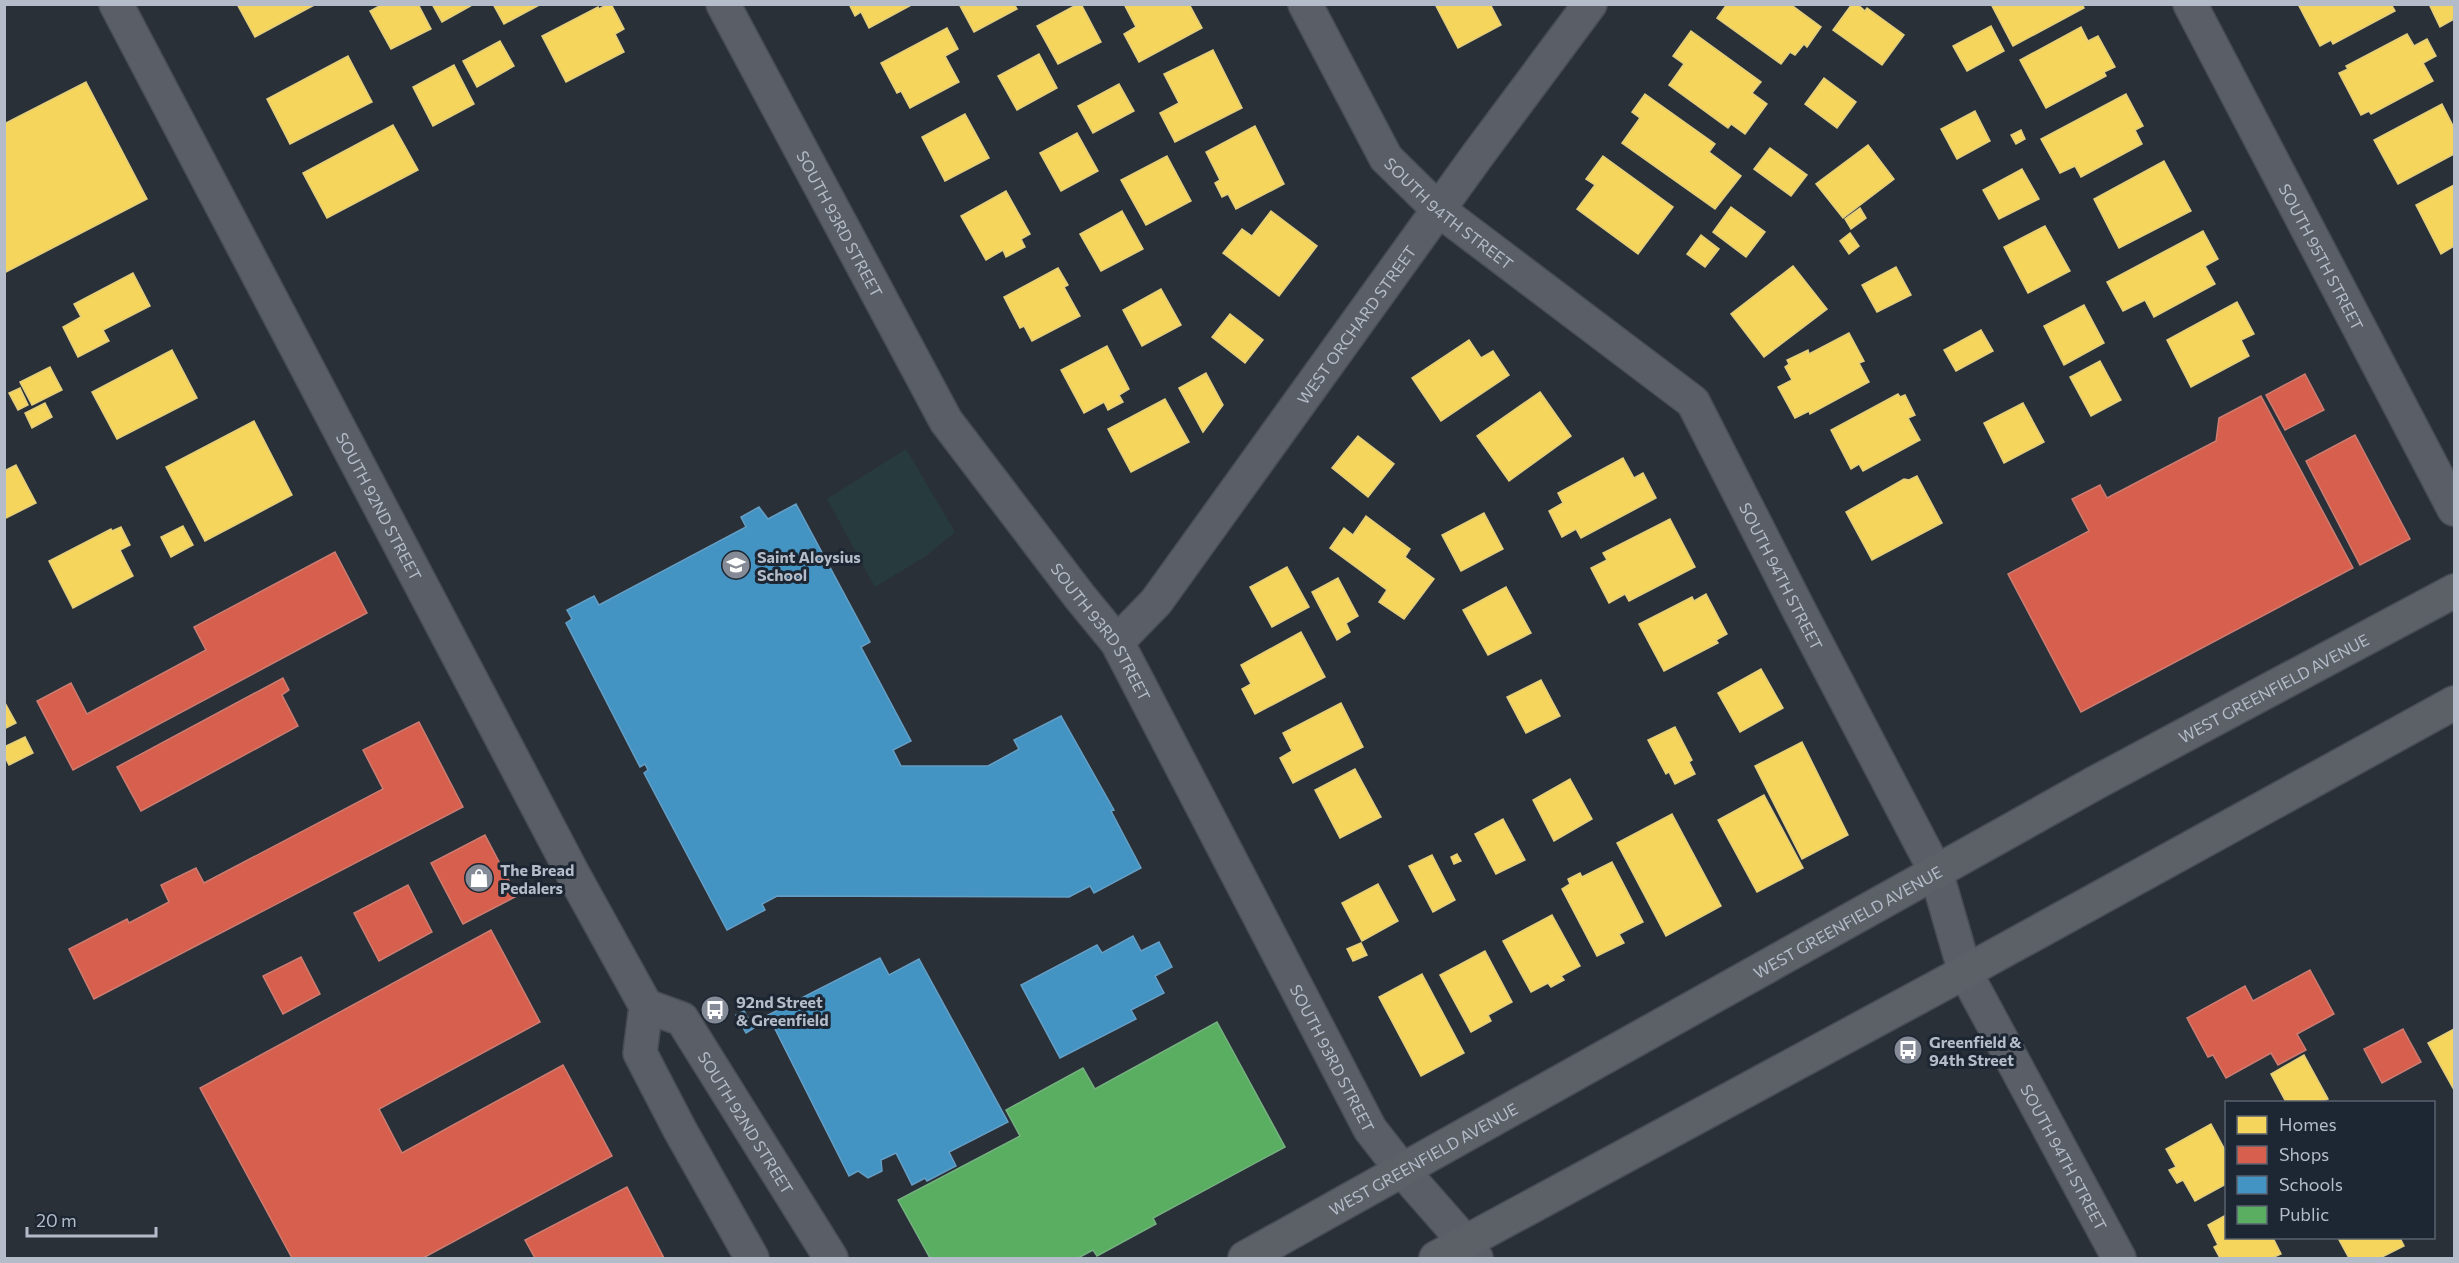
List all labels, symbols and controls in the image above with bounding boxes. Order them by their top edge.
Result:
street label: SOUTH 93RD STREET [794,147,887,300]
street label: SOUTH 94TH STREET [1381,153,1518,273]
street label: SOUTH 95TH STREET [2276,180,2368,333]
street label: WEST ORCHARD STREET [1292,241,1419,407]
street label: SOUTH 92ND STREET [333,429,426,583]
street label: SOUTH 94TH STREET [1736,499,1827,653]
place label: Saint Aloysius School [757,547,861,584]
school or university icon: Saint Aloysius School [720,549,752,581]
street label: SOUTH 93RD STREET [1048,559,1155,703]
street label: WEST GREENFIELD AVENUE [2175,629,2372,746]
place label: The Bread Pedalers [500,860,574,897]
street label: WEST GREENFIELD AVENUE [1750,861,1945,982]
shop icon: The Bread Pedalers [463,862,495,894]
street label: SOUTH 93RD STREET [1287,981,1379,1135]
place label: 92nd Street & Greenfield [736,992,829,1029]
bus stop icon: 92nd Street & Greenfield [699,994,731,1026]
place label: Greenfield & 94th Street [1929,1032,2022,1069]
bus stop icon: Greenfield & 94th Street [1892,1034,1924,1066]
street label: SOUTH 92ND STREET [695,1047,798,1197]
street label: SOUTH 94TH STREET [2018,1081,2112,1233]
street label: WEST GREENFIELD AVENUE [1326,1098,1521,1219]
legend [2225,1101,2435,1239]
text: Homes [2279,1113,2337,1135]
text: Shops [2279,1143,2329,1165]
text: Schools [2279,1173,2343,1195]
scale bar [27,1200,156,1238]
text: Public [2279,1203,2329,1225]
text: 20 m [36,1209,77,1231]

